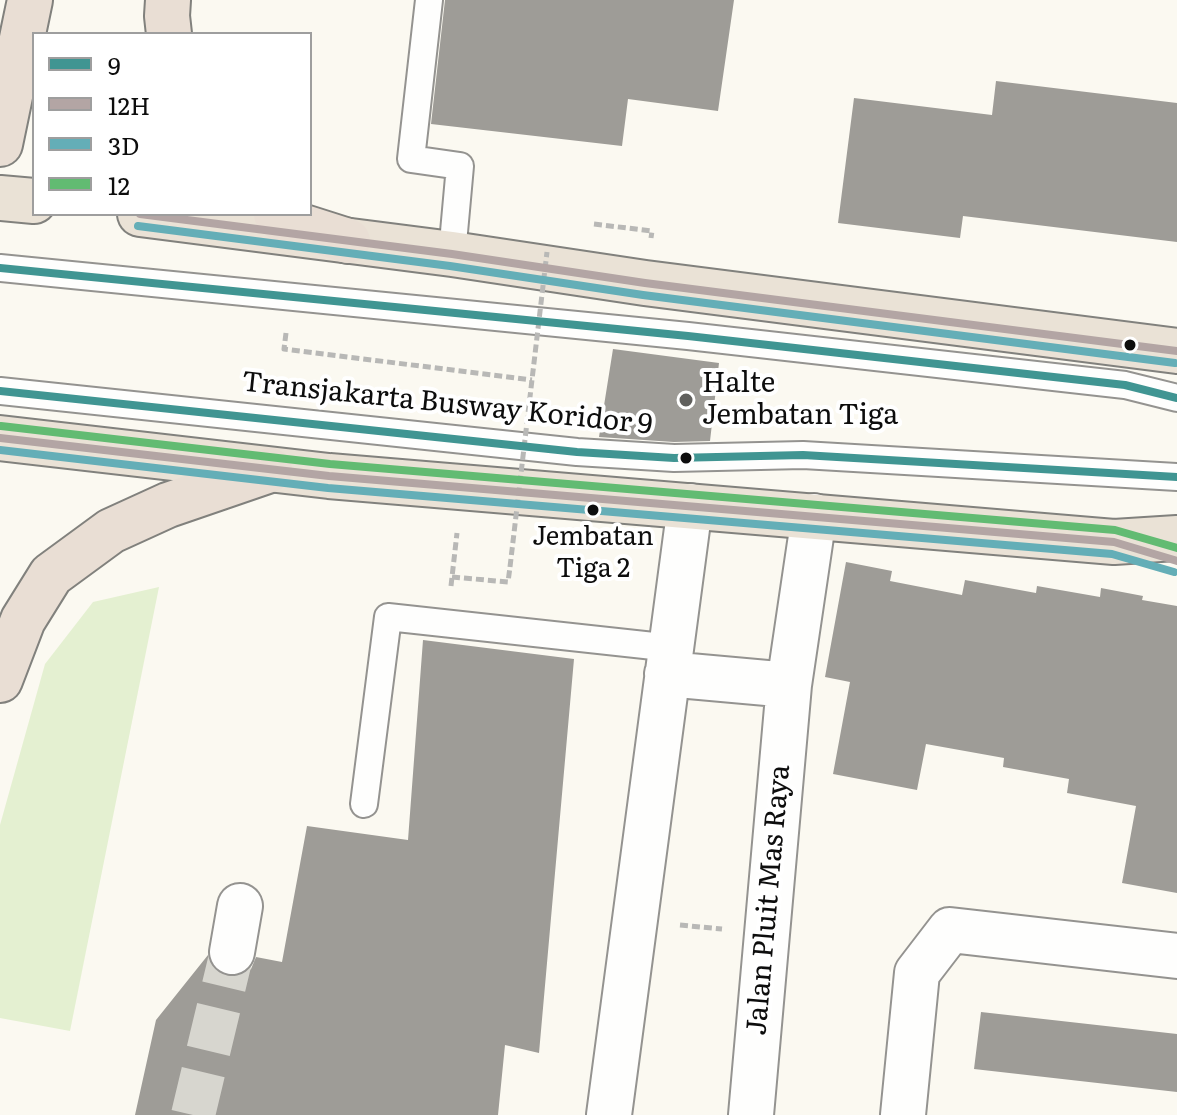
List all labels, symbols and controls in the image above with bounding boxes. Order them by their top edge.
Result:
legend [32,32,312,216]
text: 9 [108,47,121,82]
text: 12H [108,87,150,122]
text: 3D [108,127,139,162]
text: 12 [108,167,130,202]
unlabelled marker [1122,337,1138,353]
street label: Transjakarta Busway Koridor 9 [240,366,654,442]
place label: Halte Jembatan Tiga [702,367,898,433]
marker: Halte Jembatan Tiga [677,391,695,409]
unlabelled marker [678,450,694,466]
marker: Jembatan Tiga 2 [585,502,601,518]
place label: Jembatan Tiga 2 [532,521,654,582]
street label: Jalan Pluit Mas Raya [740,763,798,1037]

